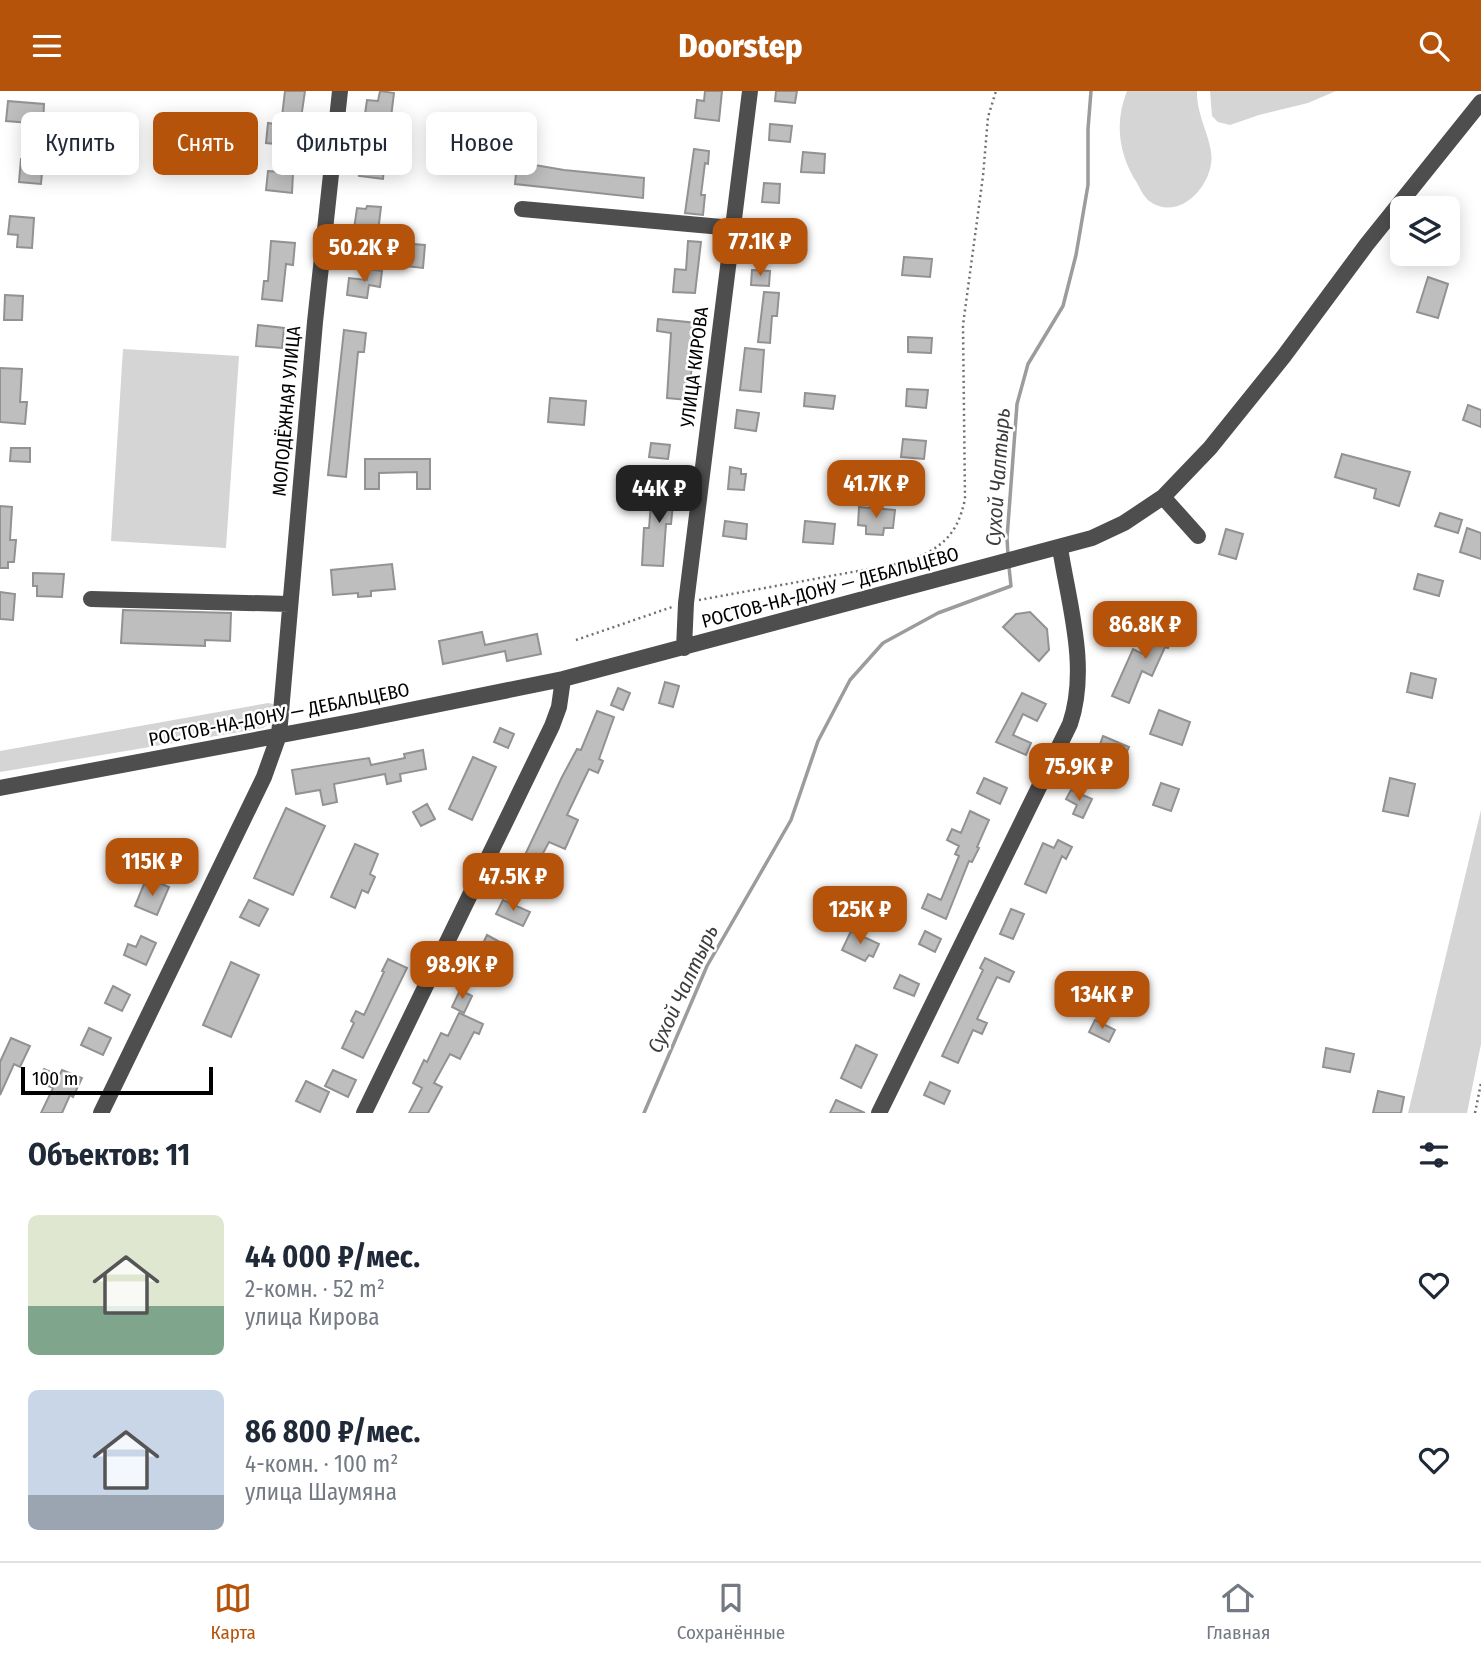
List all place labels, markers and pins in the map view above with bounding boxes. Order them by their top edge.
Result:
pin: 77.1K ₽ [695,219,825,278]
pin: 50.2K ₽ [299,225,429,284]
pin: 41.7K ₽ [811,461,941,520]
pin: 44K ₽ [610,465,708,525]
pin: 86.8K ₽ [1080,601,1210,661]
pin: 75.9K ₽ [1014,743,1144,803]
pin: 115K ₽ [95,839,209,898]
pin: 47.5K ₽ [448,853,578,913]
pin: 125K ₽ [803,887,917,946]
pin: 98.9K ₽ [397,941,527,1001]
pin: 134K ₽ [1045,971,1159,1031]

